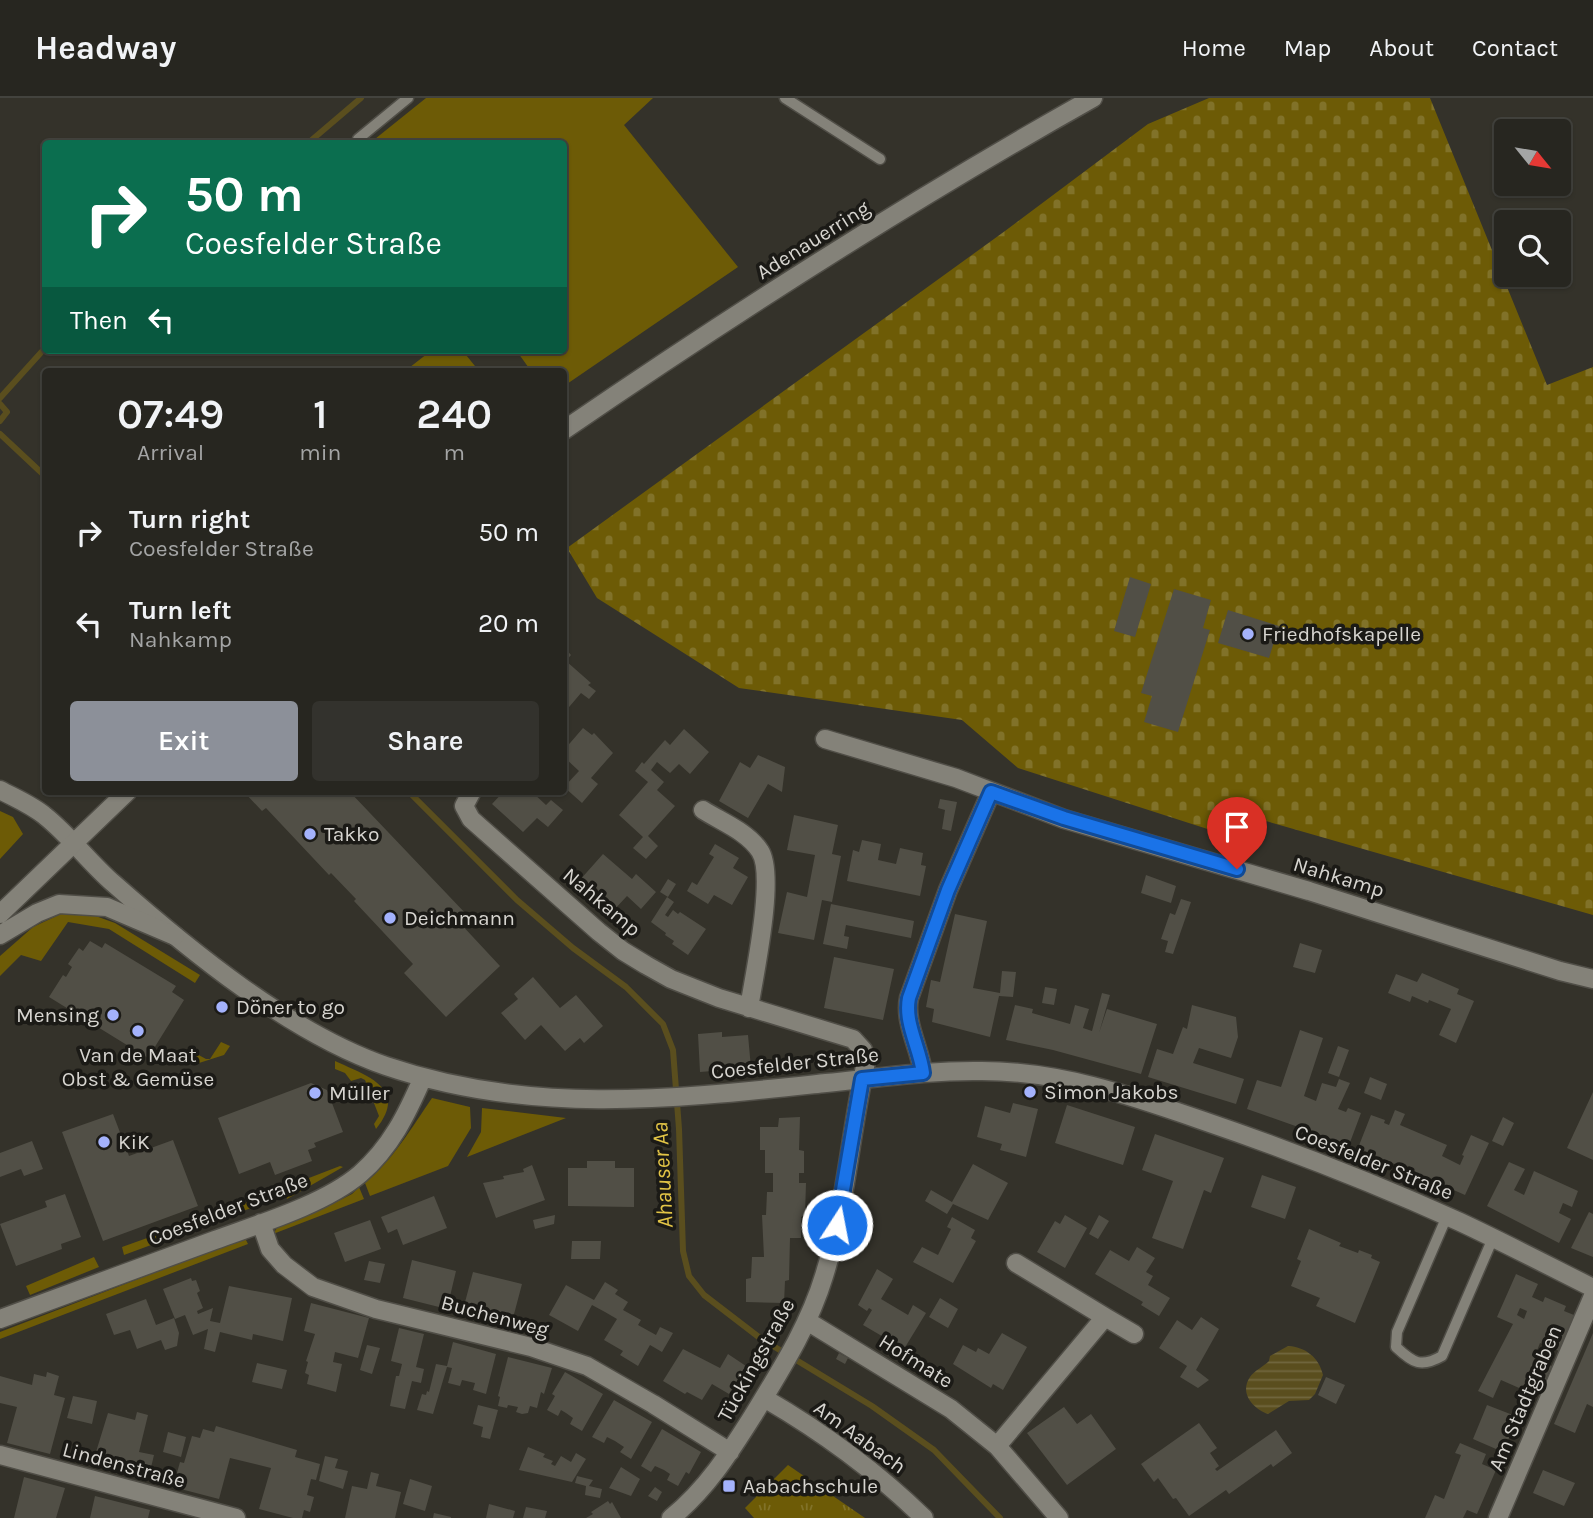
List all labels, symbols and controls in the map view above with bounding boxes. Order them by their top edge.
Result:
text: Headway [35,29,176,67]
text: Home [1182,34,1246,62]
text: Map [1284,34,1331,62]
text: About [1369,34,1434,62]
text: Contact [1472,34,1558,62]
north arrow [1494,119,1572,196]
map controls [1494,119,1571,287]
text: 50 m [185,166,303,223]
icon: right [70,168,161,259]
street label: Adenauerring [752,196,874,284]
button: search [1494,210,1571,287]
text: Coesfelder Straße [185,225,442,262]
icon: left [142,301,180,339]
text: Then [70,305,128,336]
text: 07:49 [117,389,224,439]
text: 1 [313,389,328,439]
text: 240 [416,389,492,439]
text: Arrival [137,439,204,466]
text: min [299,439,341,466]
text: m [443,439,465,466]
text: Turn right [129,504,250,535]
icon: right [70,514,108,552]
text: 50 m [478,517,539,548]
text: Coesfelder Straße [129,535,314,562]
text: Turn left [129,595,231,626]
icon: left [70,605,108,643]
text: 20 m [478,608,539,639]
place label: Friedhofskapelle [1262,622,1421,646]
text: Nahkamp [129,626,232,653]
marker: Friedhofskapelle [1240,626,1256,642]
button: Exit [70,701,298,781]
button: Share [312,701,539,781]
pin [1207,797,1267,869]
icon: arrive [1218,808,1256,846]
place label: Takko [324,822,379,846]
marker: Takko [302,826,318,842]
street label: Nahkamp [1291,852,1387,902]
street label: Nahkamp [558,863,646,941]
place label: Deichmann [404,906,515,930]
marker: Deichmann [382,910,398,926]
place label: Döner to go [236,995,345,1019]
marker: Döner to go [214,999,230,1015]
place label: Mensing [16,1003,99,1027]
marker: Mensing [105,1007,121,1023]
marker: Van de Maat Obst & Gemüse [130,1023,146,1039]
street label: Coesfelder Straße [710,1042,880,1084]
place label: Van de Maat Obst & Gemüse [62,1043,214,1091]
place label: Simon Jakobs [1044,1080,1179,1104]
place label: Müller [329,1081,390,1105]
marker: Simon Jakobs [1022,1084,1038,1100]
marker: Müller [307,1085,323,1101]
street label: Coesfelder Straße [1291,1119,1457,1205]
water label: Ahauser Aa [646,1121,679,1229]
place label: KiK [118,1130,150,1154]
marker: KiK [96,1134,112,1150]
street label: Coesfelder Straße [145,1168,311,1250]
position arrow [800,1188,874,1262]
street label: Buchenweg [438,1290,552,1342]
street label: Tückingstraße [712,1294,800,1426]
street label: Am Stadtgraben [1483,1321,1567,1475]
street label: Hofmate [875,1329,957,1393]
street label: Am Aabach [809,1396,911,1478]
street label: Lindenstraße [60,1437,188,1493]
place label: Aabachschule [743,1474,878,1498]
marker: Aabachschule [721,1478,737,1494]

